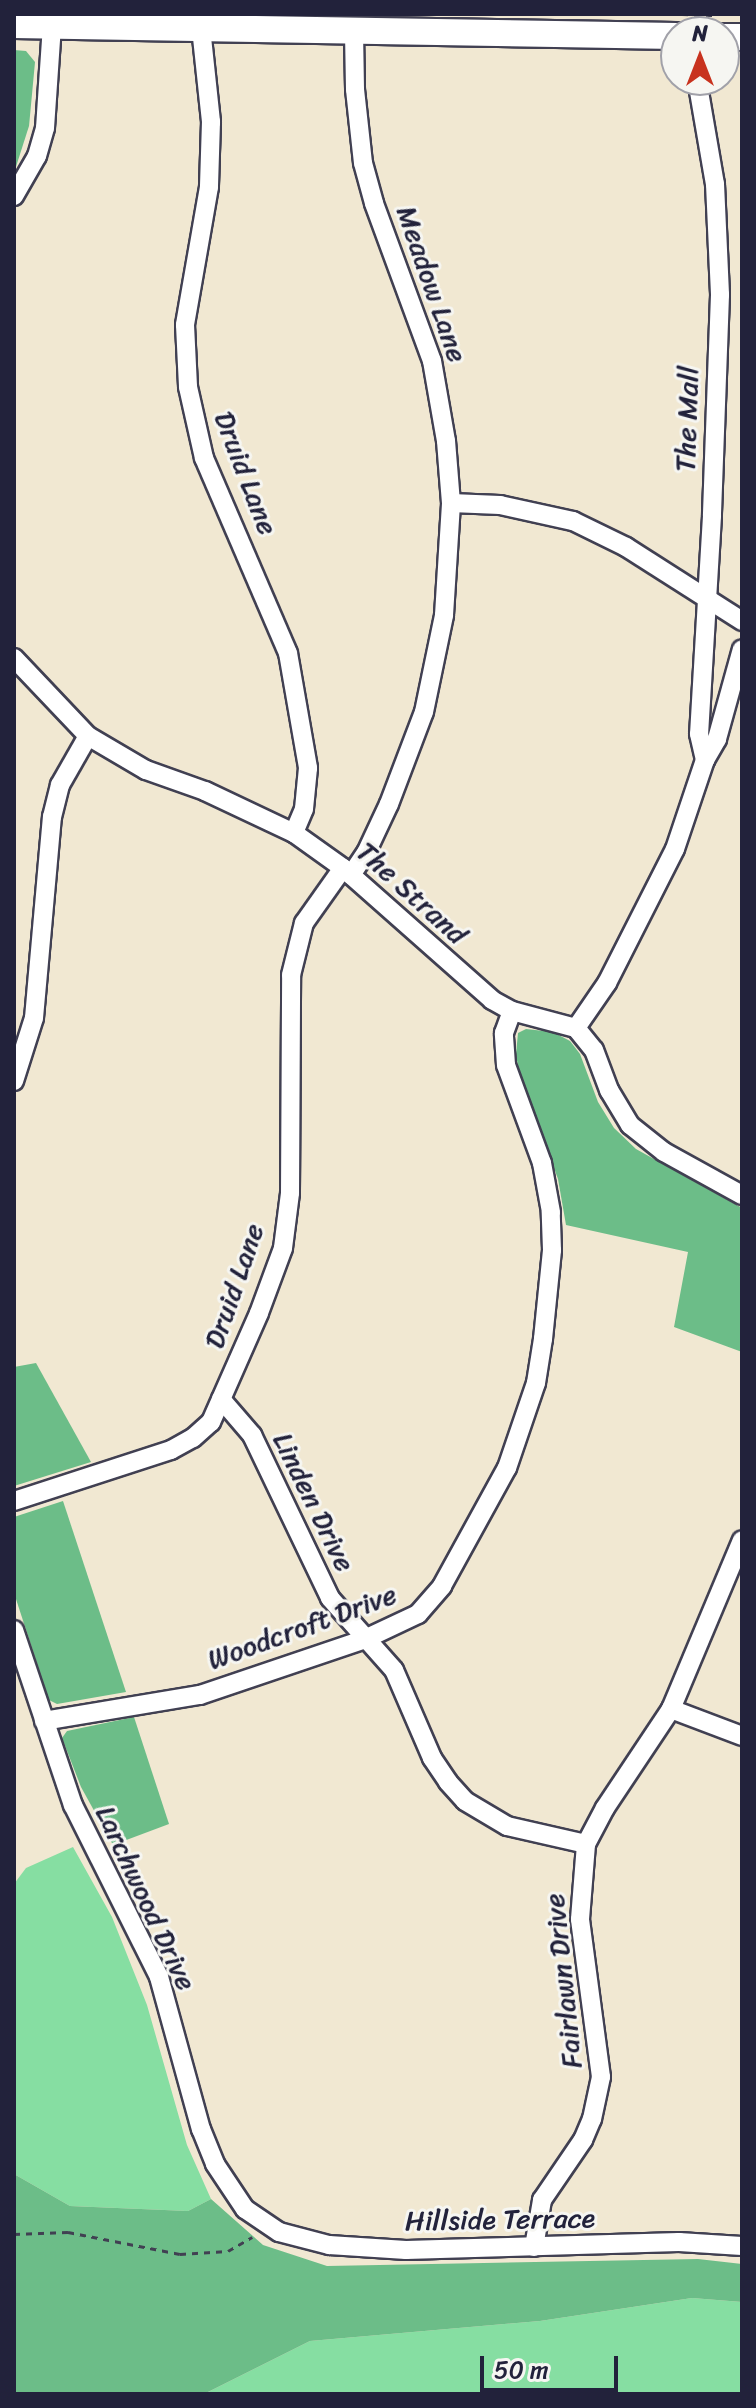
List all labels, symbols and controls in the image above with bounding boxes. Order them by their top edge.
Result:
text: N [692,14,708,53]
north arrow [660,16,740,96]
street label: Meadow Lane [390,201,474,367]
street label: The Mall [668,366,706,472]
street label: Druid Lane [207,407,285,539]
street label: The Strand [350,835,474,951]
street label: Druid Lane [197,1219,271,1353]
street label: Linden Drive [266,1427,362,1577]
street label: Woodcroft Drive [203,1577,401,1677]
street label: Larchwood Drive [89,1800,203,1996]
street label: Fairlawn Drive [537,1892,589,2070]
street label: Hillside Terrace [405,2202,595,2238]
scale bar [484,2340,622,2390]
text: 50 m [494,2349,549,2391]

